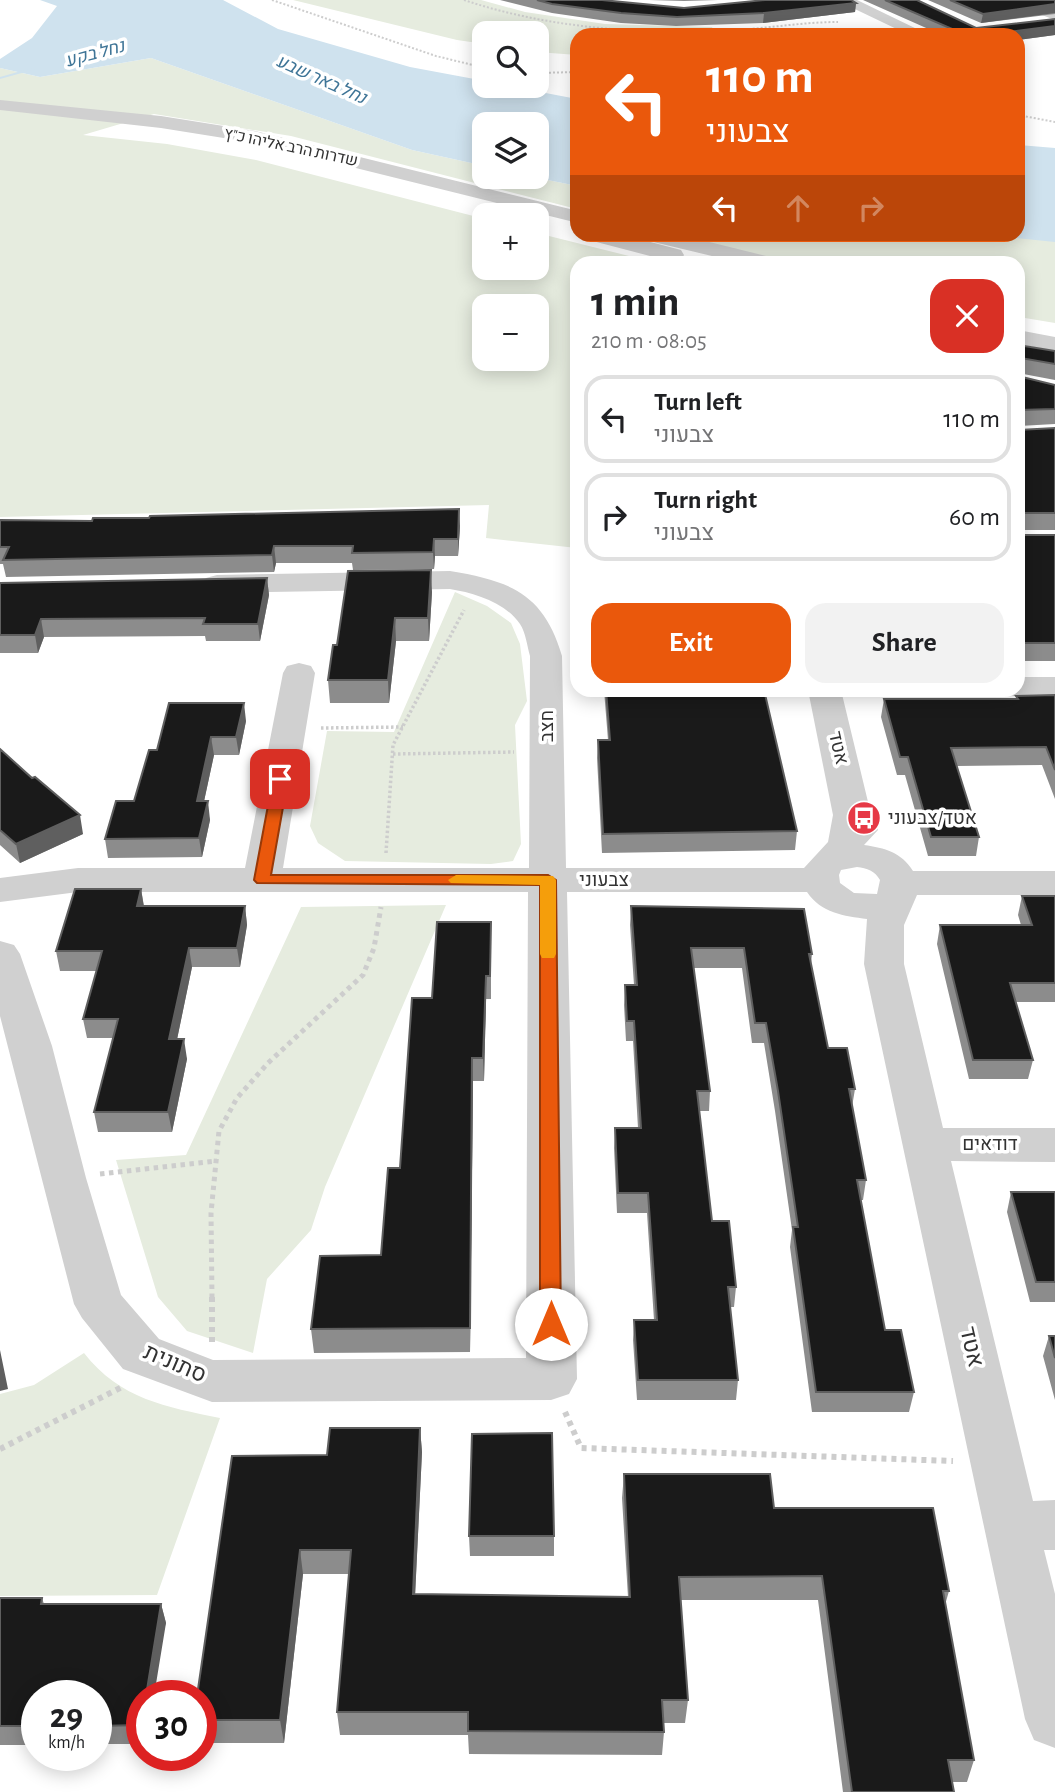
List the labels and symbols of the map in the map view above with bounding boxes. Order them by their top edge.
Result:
water label: נחל בקע [63,37,128,71]
water label: נחל באר שבע [273,52,370,108]
street label: שדרות הרב אליהו כ"ץ [223,125,359,169]
street label: חצב [538,710,557,742]
street label: אטד [825,729,851,767]
pin [250,749,310,809]
bus stop icon: אטד/צבעוני [845,799,883,837]
place label: אטד/צבעוני [888,809,977,828]
street label: צבעוני [579,871,629,890]
street label: דודאים [962,1135,1018,1154]
position arrow [514,1287,588,1361]
street label: אטד [955,1324,987,1370]
street label: סתונית [140,1341,210,1387]
speed limit sign: 30 [126,1680,217,1771]

